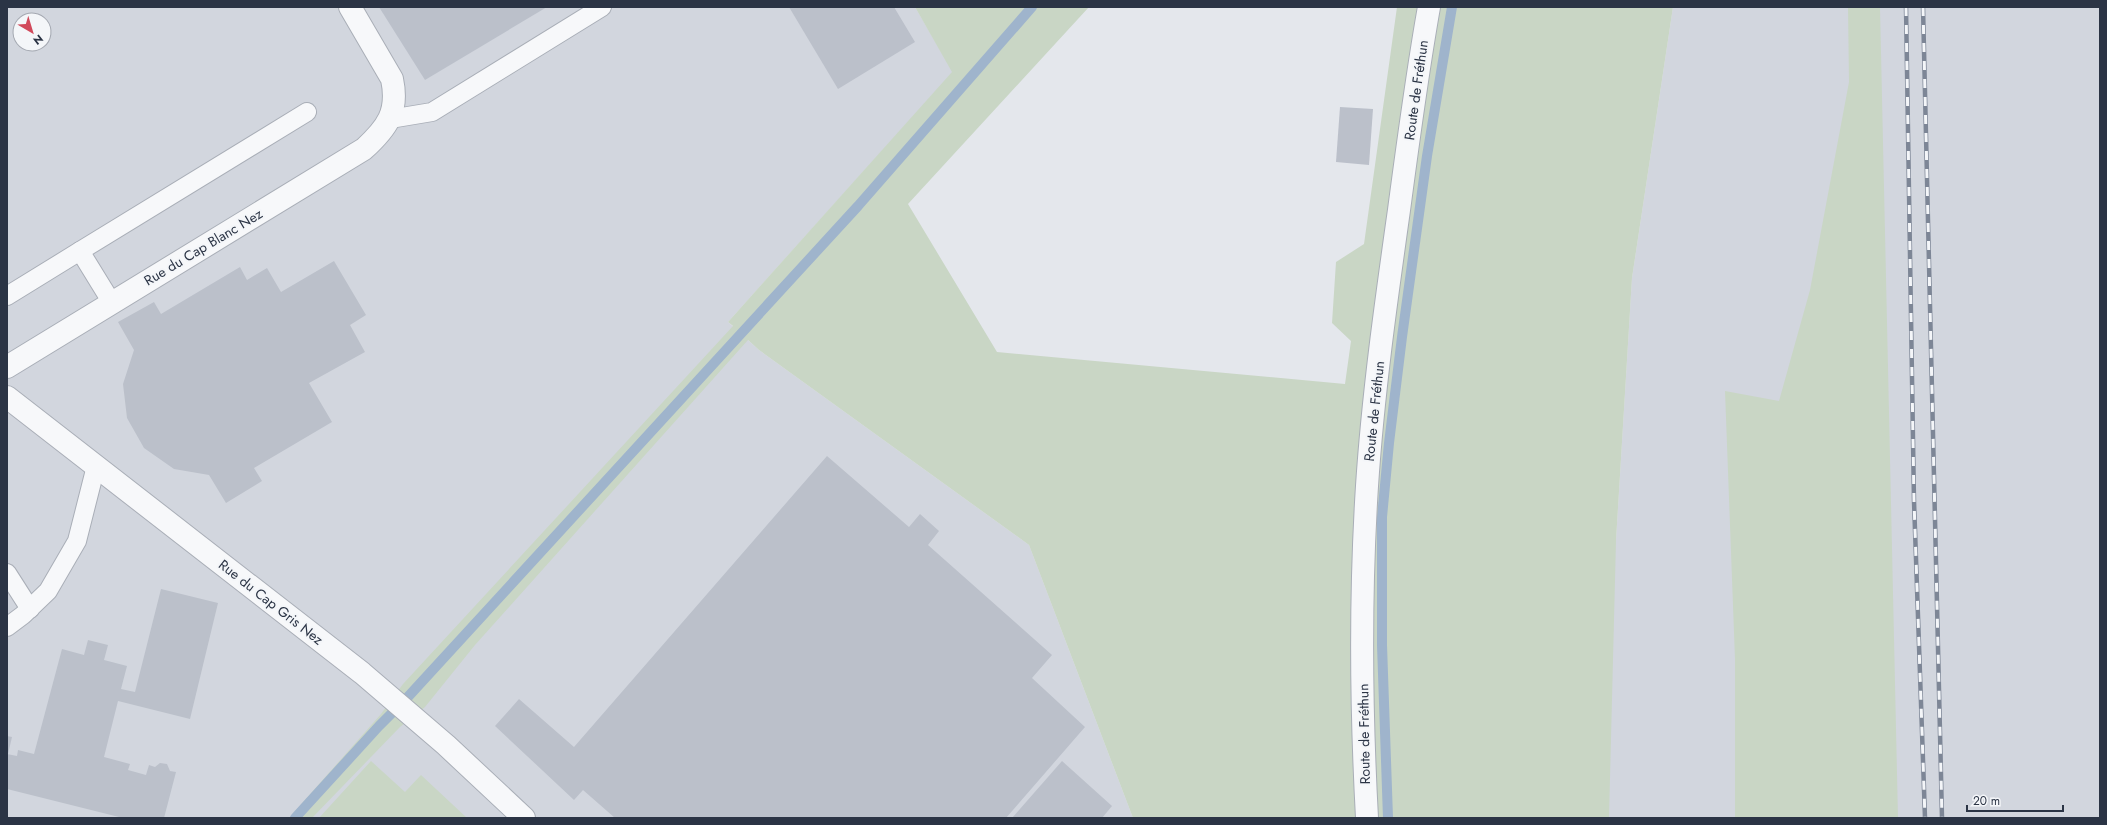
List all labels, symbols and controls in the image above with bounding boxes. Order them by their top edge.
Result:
north arrow [12,12,52,52]
text: N [30,31,47,49]
street label: Route de Fréthun [1399,39,1433,141]
street label: Rue du Cap Blanc Nez [140,203,266,290]
street label: Route de Fréthun [1359,360,1389,462]
street label: Rue du Cap Gris Nez [214,555,328,650]
street label: Route de Fréthun [1353,683,1375,785]
scale bar [1967,787,2063,813]
text: 20 m [1973,792,2000,810]

